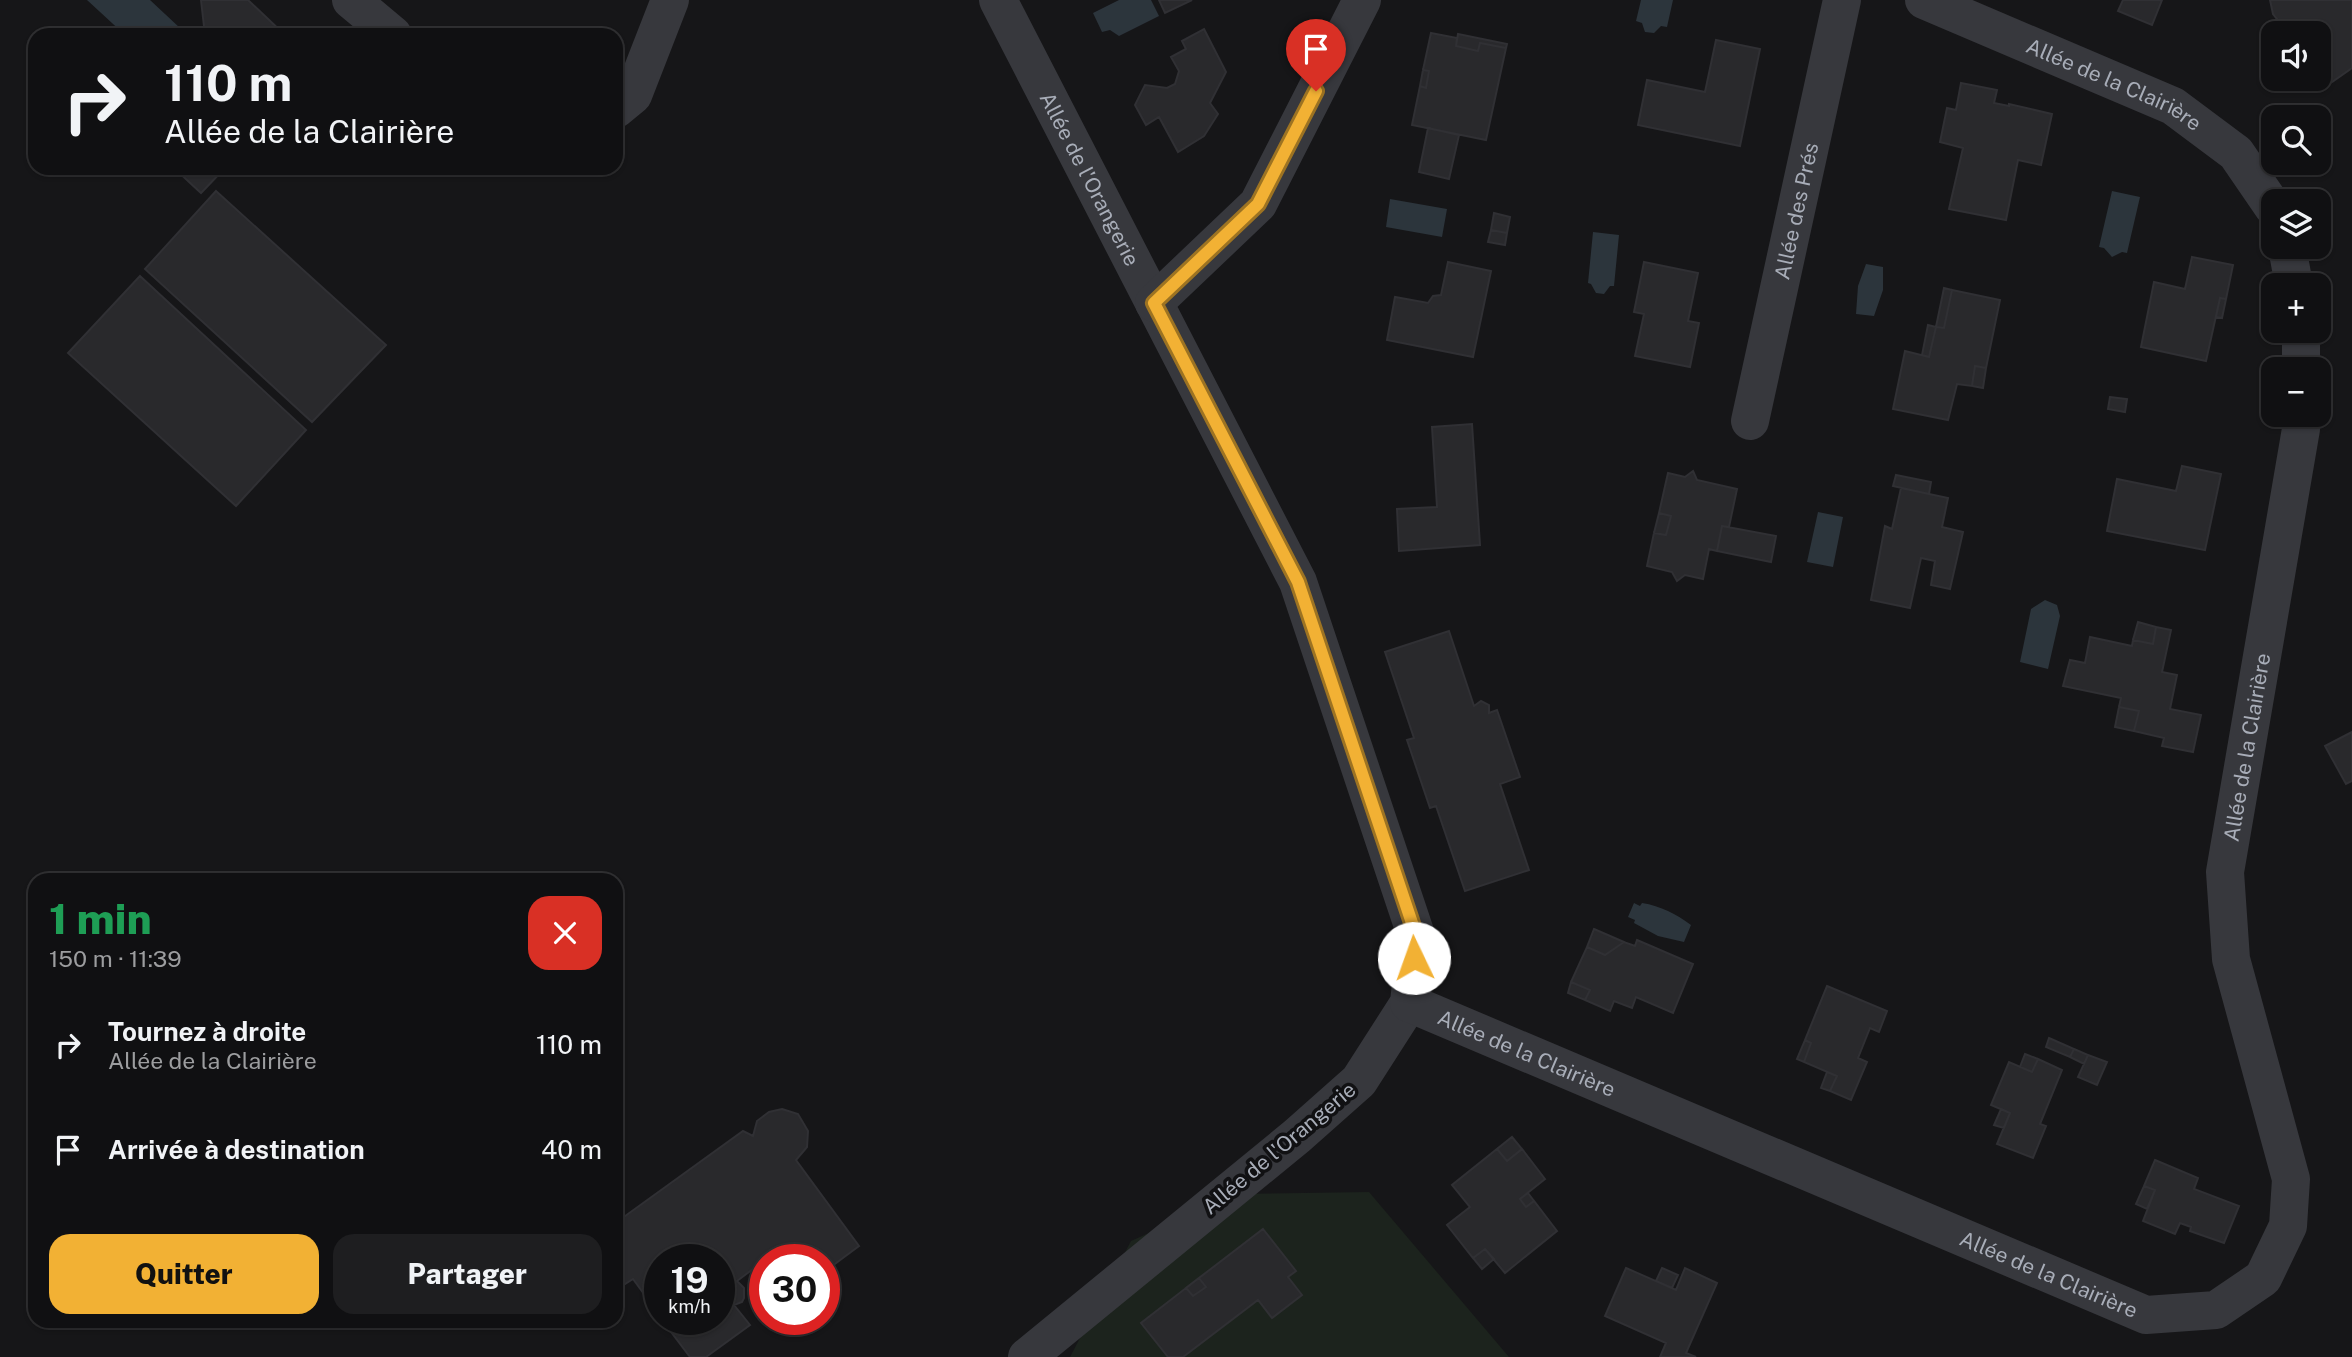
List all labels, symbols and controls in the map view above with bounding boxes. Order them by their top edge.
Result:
pin [1286,19,1346,91]
map controls [2261,21,2331,427]
button: sound [2261,21,2331,91]
icon: arrive [1297,30,1335,68]
street label: Allée de la Clairière [2023,33,2207,136]
text: 110 m [164,54,292,112]
icon: right [49,56,140,147]
street label: Allée de l'Orangerie [1035,87,1145,270]
button: search [2261,105,2331,175]
text: Allée de la Clairière [164,113,454,150]
street label: Allée des Prés [1769,140,1823,282]
button: layers [2261,189,2331,259]
button: + [2261,273,2331,343]
button: − [2261,357,2331,427]
street label: Allée de la Clairière [2218,651,2275,843]
text: 1 min [49,894,152,943]
button: close [528,896,602,970]
position arrow [1377,921,1451,995]
text: 150 m · 11:39 [49,945,182,972]
street label: Allée de la Clairière [1434,1004,1620,1102]
text: Tournez à droite [108,1016,306,1047]
icon: right [49,1026,87,1064]
text: 110 m [536,1029,602,1060]
text: Allée de la Clairière [108,1047,317,1074]
street label: Allée de l'Orangerie [1197,1077,1361,1219]
icon: arrive [49,1131,87,1169]
text: Arrivée à destination [108,1134,365,1165]
text: 40 m [541,1134,602,1165]
street label: Allée de la Clairière [1956,1225,2142,1323]
button: Quitter [49,1234,319,1314]
button: Partager [333,1234,602,1314]
speed limit sign: 30 [749,1244,840,1335]
text: 19 [670,1260,709,1301]
text: km/h [668,1296,711,1317]

